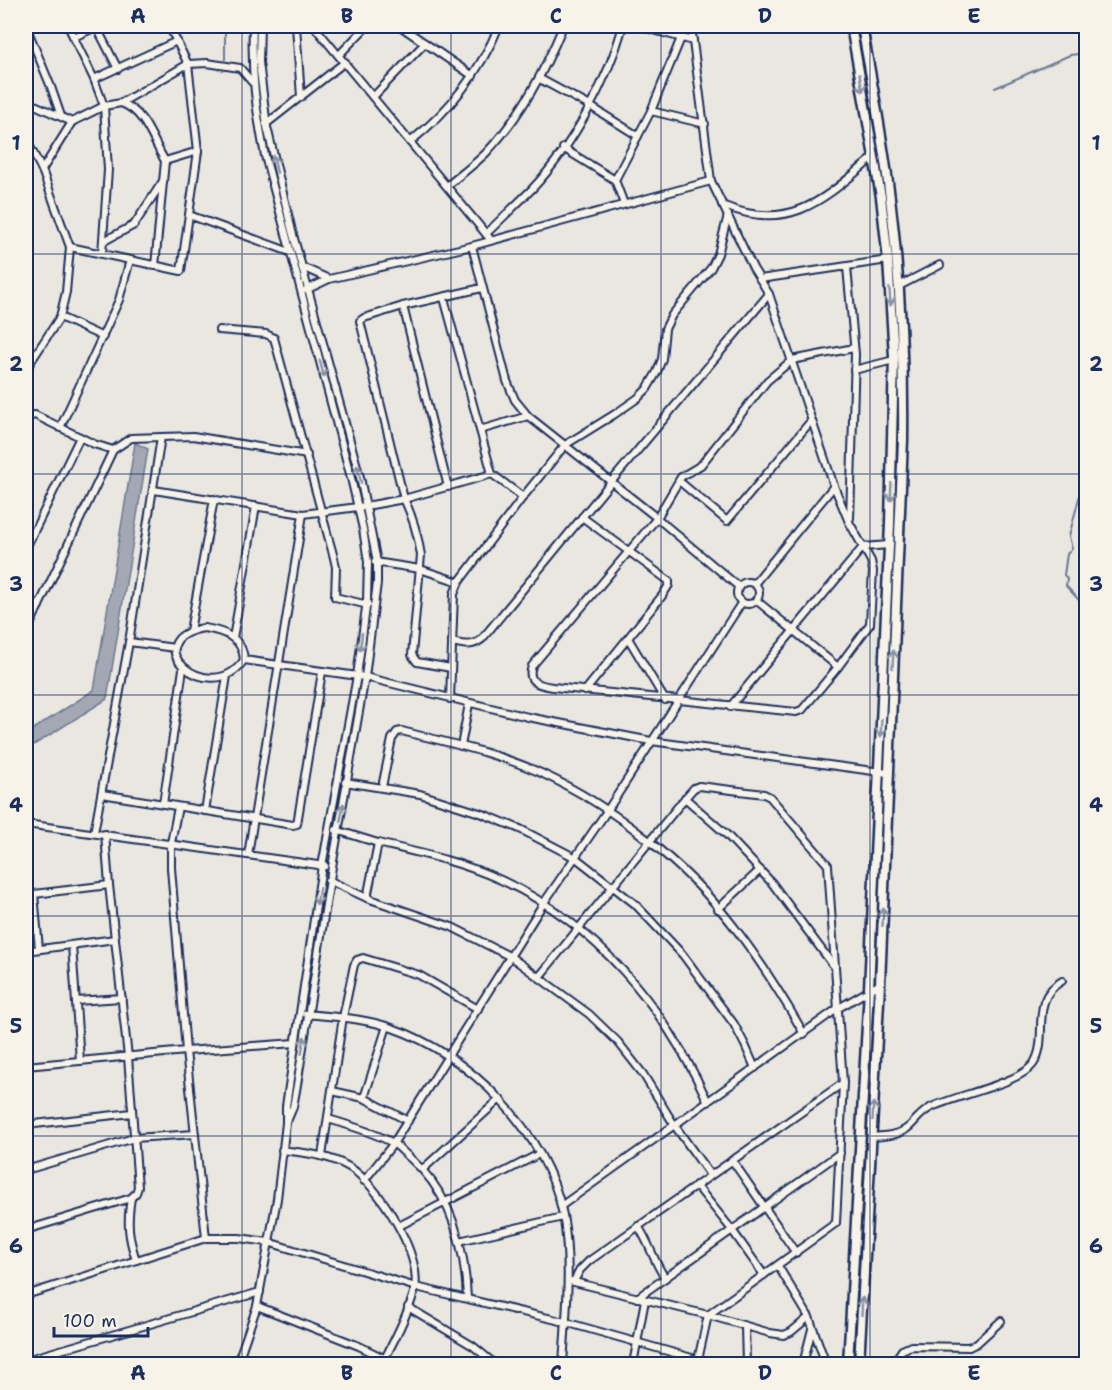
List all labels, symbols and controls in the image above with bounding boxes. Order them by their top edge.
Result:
text: A [130,3,146,29]
text: B [341,3,353,29]
text: C [550,3,562,29]
text: D [758,3,772,29]
text: E [967,3,981,29]
one-way arrow [856,73,867,92]
text: 1 [11,130,21,156]
text: 1 [1091,130,1101,156]
one-way arrow [269,155,281,174]
one-way arrow [885,286,896,306]
text: 2 [9,351,23,377]
text: 2 [1089,351,1103,377]
one-way arrow [317,359,329,378]
one-way arrow [352,465,364,484]
one-way arrow [886,481,897,501]
text: 3 [9,571,23,597]
text: 3 [1089,571,1103,597]
one-way arrow [356,632,367,652]
one-way arrow [887,649,898,669]
one-way arrow [875,718,886,738]
text: 4 [9,792,23,818]
text: 4 [1089,792,1103,818]
one-way arrow [336,802,347,822]
one-way arrow [312,886,323,906]
one-way arrow [877,907,888,927]
text: 5 [10,1013,22,1039]
text: 5 [1090,1013,1102,1039]
one-way arrow [298,1036,309,1056]
one-way arrow [867,1102,878,1122]
text: 6 [9,1233,23,1259]
text: 6 [1089,1233,1103,1259]
one-way arrow [856,1297,867,1317]
scale bar [54,1300,148,1338]
text: 100 m [63,1309,117,1333]
text: A [130,1360,146,1386]
text: B [341,1360,353,1386]
text: C [550,1360,562,1386]
text: D [758,1360,772,1386]
text: E [967,1360,981,1386]

